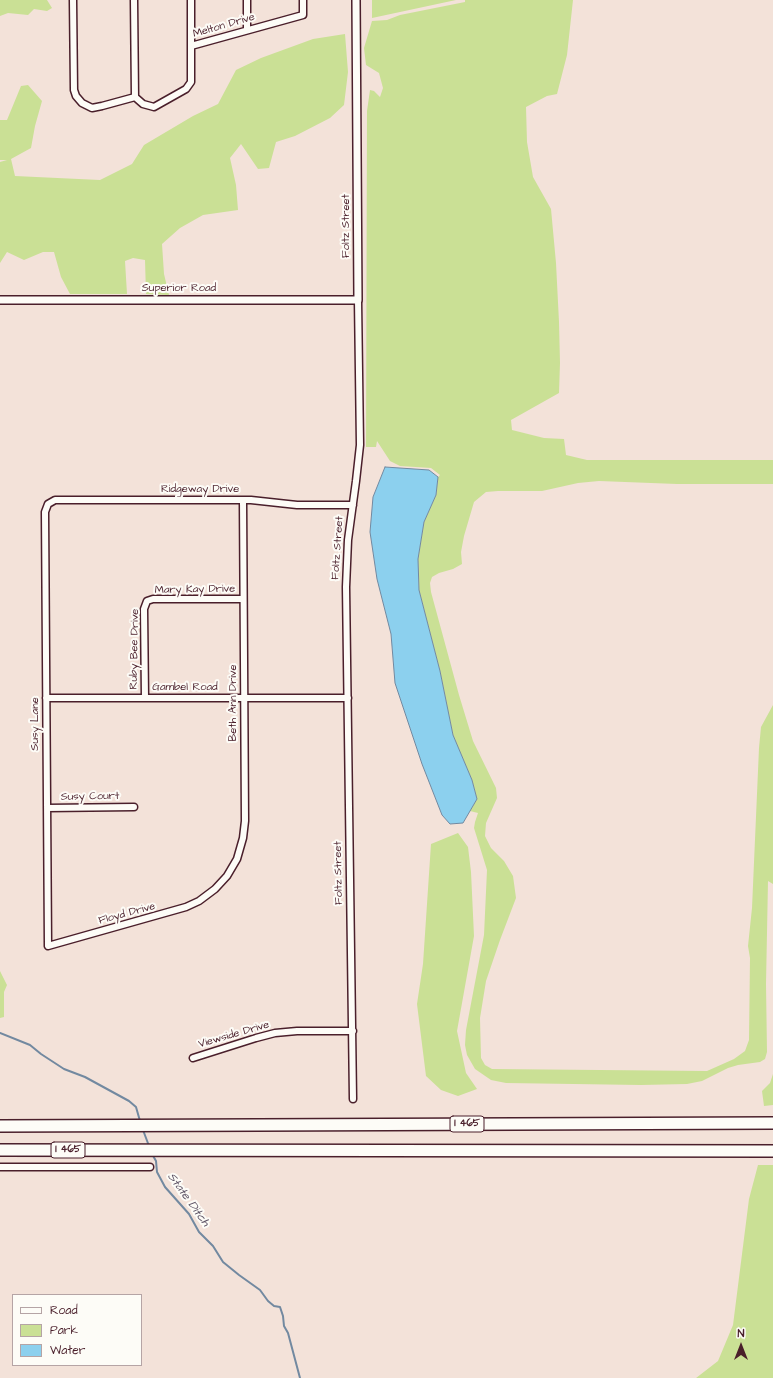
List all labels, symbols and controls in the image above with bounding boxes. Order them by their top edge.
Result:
street label: Melton Drive [191,11,257,41]
street label: Foltz Street [340,194,354,258]
street label: Superior Road [142,282,216,296]
street label: Ridgeway Drive [161,483,239,497]
street label: Foltz Street [329,516,347,580]
street label: Mary Kay Drive [155,583,235,597]
street label: Ruby Bee Drive [128,609,142,689]
street label: Beth Ann Drive [227,664,241,742]
street label: Gambel Road [152,681,218,695]
street label: Susy Lane [29,697,43,751]
street label: Susy Court [61,790,119,804]
street label: Foltz Street [332,841,346,905]
street label: Floyd Drive [97,900,157,928]
street label: Viewside Drive [197,1019,271,1051]
road number: I 465 [450,1116,484,1132]
road number: I 465 [51,1142,85,1158]
water label: State Ditch [164,1170,212,1230]
legend [12,1294,142,1366]
text: Road [50,1302,78,1319]
text: Park [50,1322,78,1339]
north arrow [721,1326,761,1366]
text: N [738,1326,744,1341]
text: Water [50,1342,85,1359]

